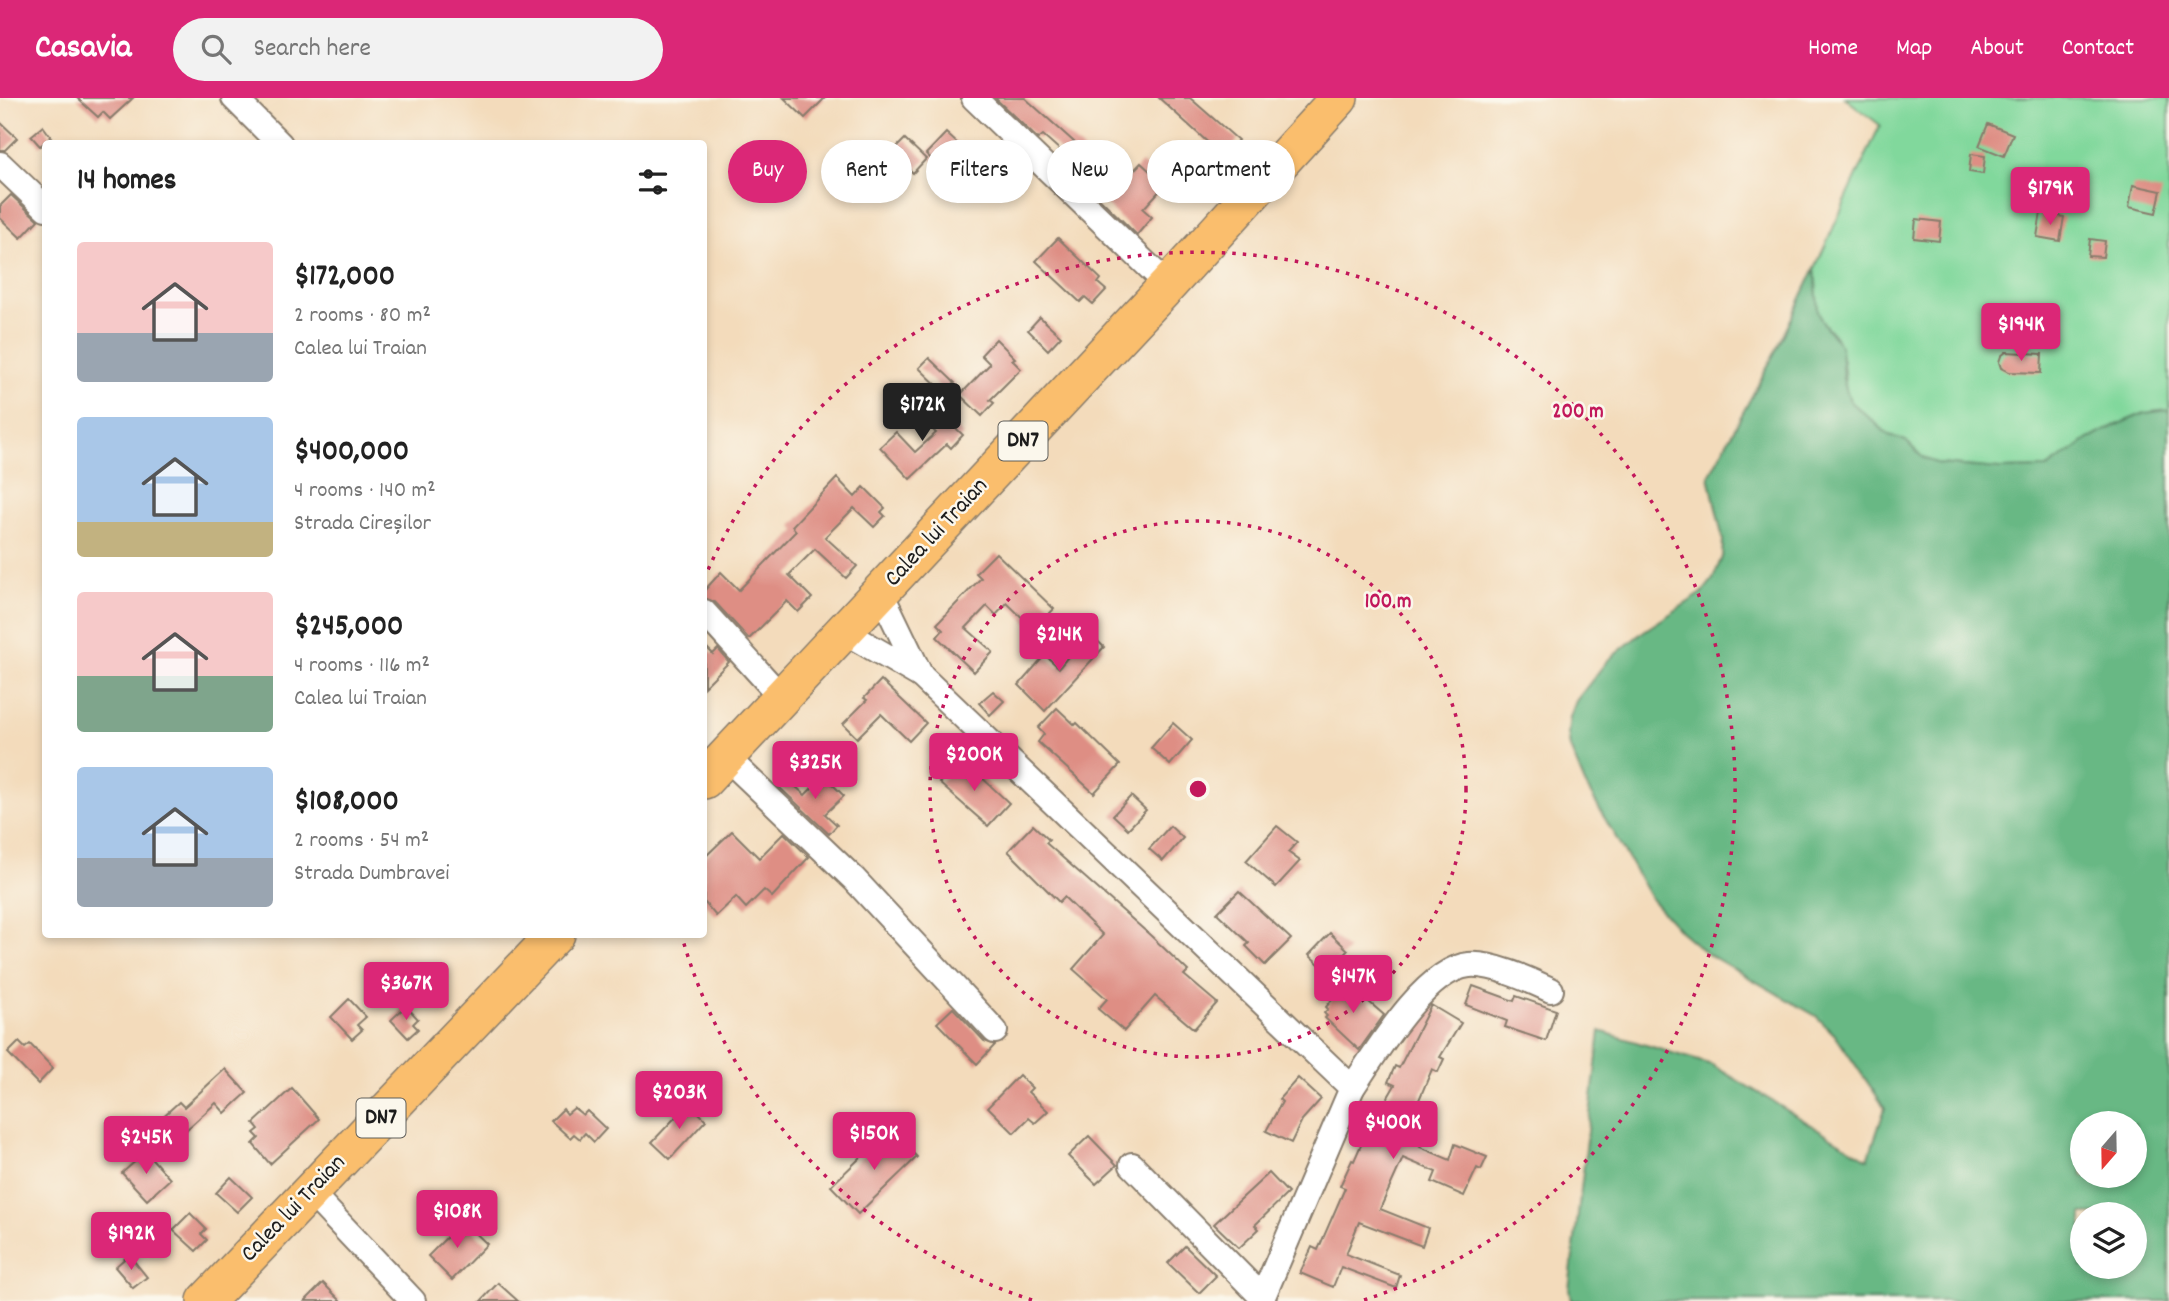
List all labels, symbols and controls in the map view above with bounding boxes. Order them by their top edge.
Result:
search box [173,18,663,81]
text: Casavia [35,26,131,73]
icon: search [197,30,235,68]
text: Search here [253,31,371,68]
text: Home [1808,32,1858,66]
text: Map [1896,32,1932,66]
text: About [1970,32,2024,66]
text: Contact [2062,32,2134,66]
chip: Buy [728,140,807,203]
chip: Rent [821,140,912,203]
chip: Filters [926,140,1033,203]
chip: New [1047,140,1133,203]
chip: Apartment [1147,140,1295,203]
text: 14 homes [77,161,176,204]
icon: filters [634,163,672,201]
pin: $179K [2001,167,2099,227]
text: $179K [2027,173,2073,206]
text: $172,000 [294,257,395,300]
icon: home [133,270,217,354]
text: 2 rooms · 80 m² [294,300,431,333]
pin: $194K [1972,303,2070,363]
text: $194K [1997,309,2045,342]
text: Calea lui Traian [294,333,427,366]
pin: $172K [873,384,971,443]
text: $172K [899,389,945,422]
text: 200 m [1552,398,1604,428]
road number: DN7 [998,422,1048,460]
text: $400,000 [294,432,409,475]
icon: home [133,445,217,529]
street label: Calea lui Traian [877,471,997,595]
text: 4 rooms · 140 m² [294,475,436,508]
text: Strada Cireșilor [294,508,431,541]
text: 100 m [1365,588,1411,618]
text: $245,000 [294,607,403,650]
pin: $214K [1010,614,1108,673]
text: $214K [1036,619,1082,652]
icon: home [133,620,217,704]
text: 4 rooms · 116 m² [294,650,430,683]
text: Calea lui Traian [294,683,427,716]
pin: $200K [925,734,1023,793]
text: $200K [945,739,1003,772]
pin: $325K [766,742,864,801]
text: $325K [788,747,842,780]
centre of rings [1186,777,1210,801]
text: $108,000 [294,782,399,825]
icon: home [133,795,217,879]
text: 2 rooms · 54 m² [294,825,429,858]
text: Strada Dumbravei [294,858,450,891]
pin: $147K [1304,956,1402,1015]
text: $147K [1330,961,1376,994]
pin: $367K [357,962,455,1022]
text: $367K [380,968,432,1001]
pin: $203K [630,1072,728,1131]
text: $203K [651,1077,707,1110]
road number: DN7 [356,1099,406,1138]
pin: $400K [1344,1102,1442,1161]
text: $400K [1365,1107,1421,1140]
north arrow [2070,1111,2147,1188]
map controls [2070,1111,2147,1279]
pin: $150K [825,1112,923,1172]
pin: $245K [97,1116,195,1176]
text: $150K [849,1118,899,1151]
text: $245K [120,1122,172,1155]
street label: Calea lui Traian [234,1147,354,1271]
pin: $108K [408,1190,506,1250]
text: $108K [432,1196,482,1229]
button: layers [2070,1202,2147,1279]
pin: $192K [82,1212,180,1272]
text: $192K [107,1218,155,1251]

